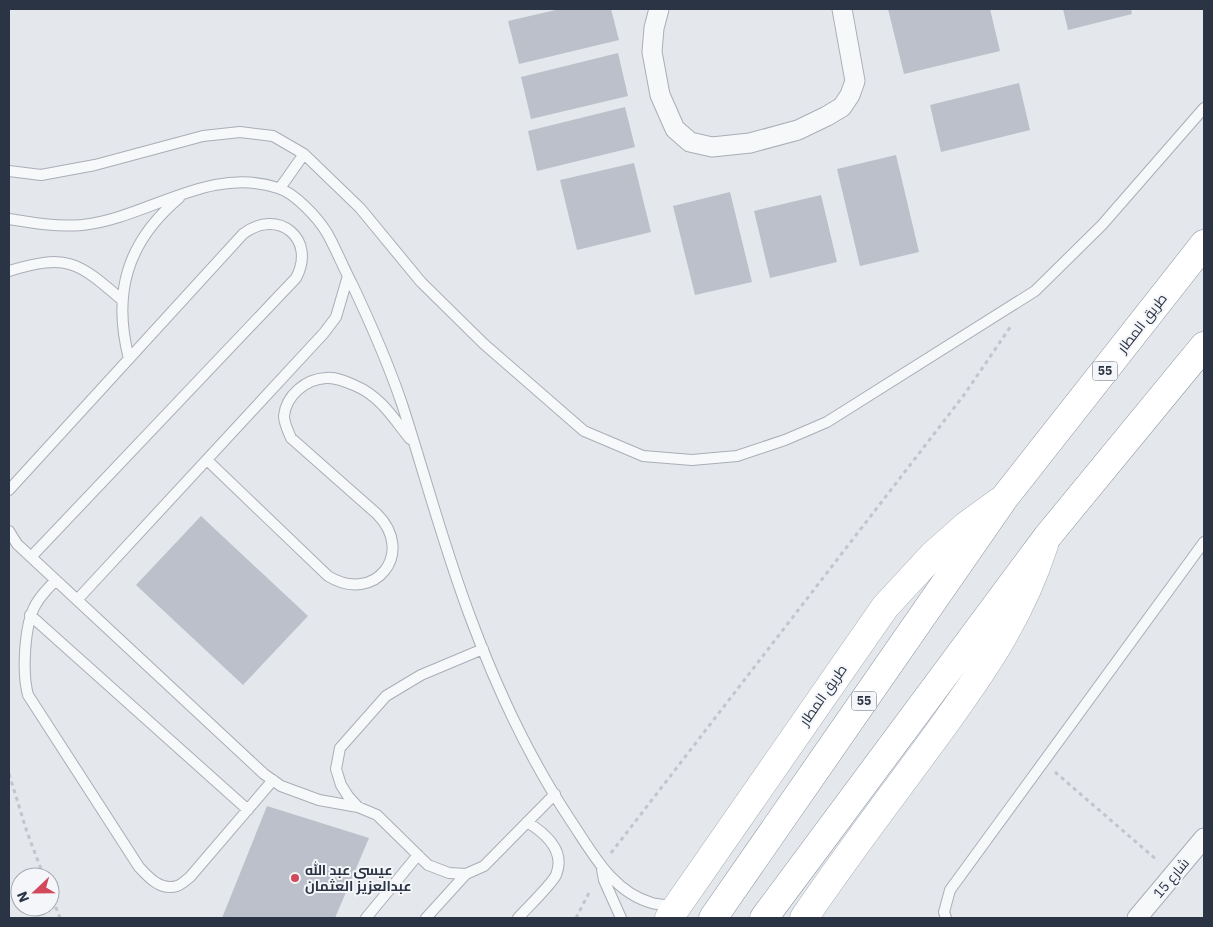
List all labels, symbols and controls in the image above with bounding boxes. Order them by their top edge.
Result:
street label: طريق المطار [1113,290,1171,357]
road number: 55 [1092,362,1118,381]
street label: طريق المطار [795,661,851,730]
road number: 55 [852,691,876,710]
street label: شارع 15 [1149,854,1193,902]
place label: عيسى عبد الله عبدالعزيز العثمان [305,861,412,895]
north arrow [10,867,60,917]
marker: عيسى عبد الله عبدالعزيز العثمان [289,872,301,884]
text: N [13,889,33,905]

